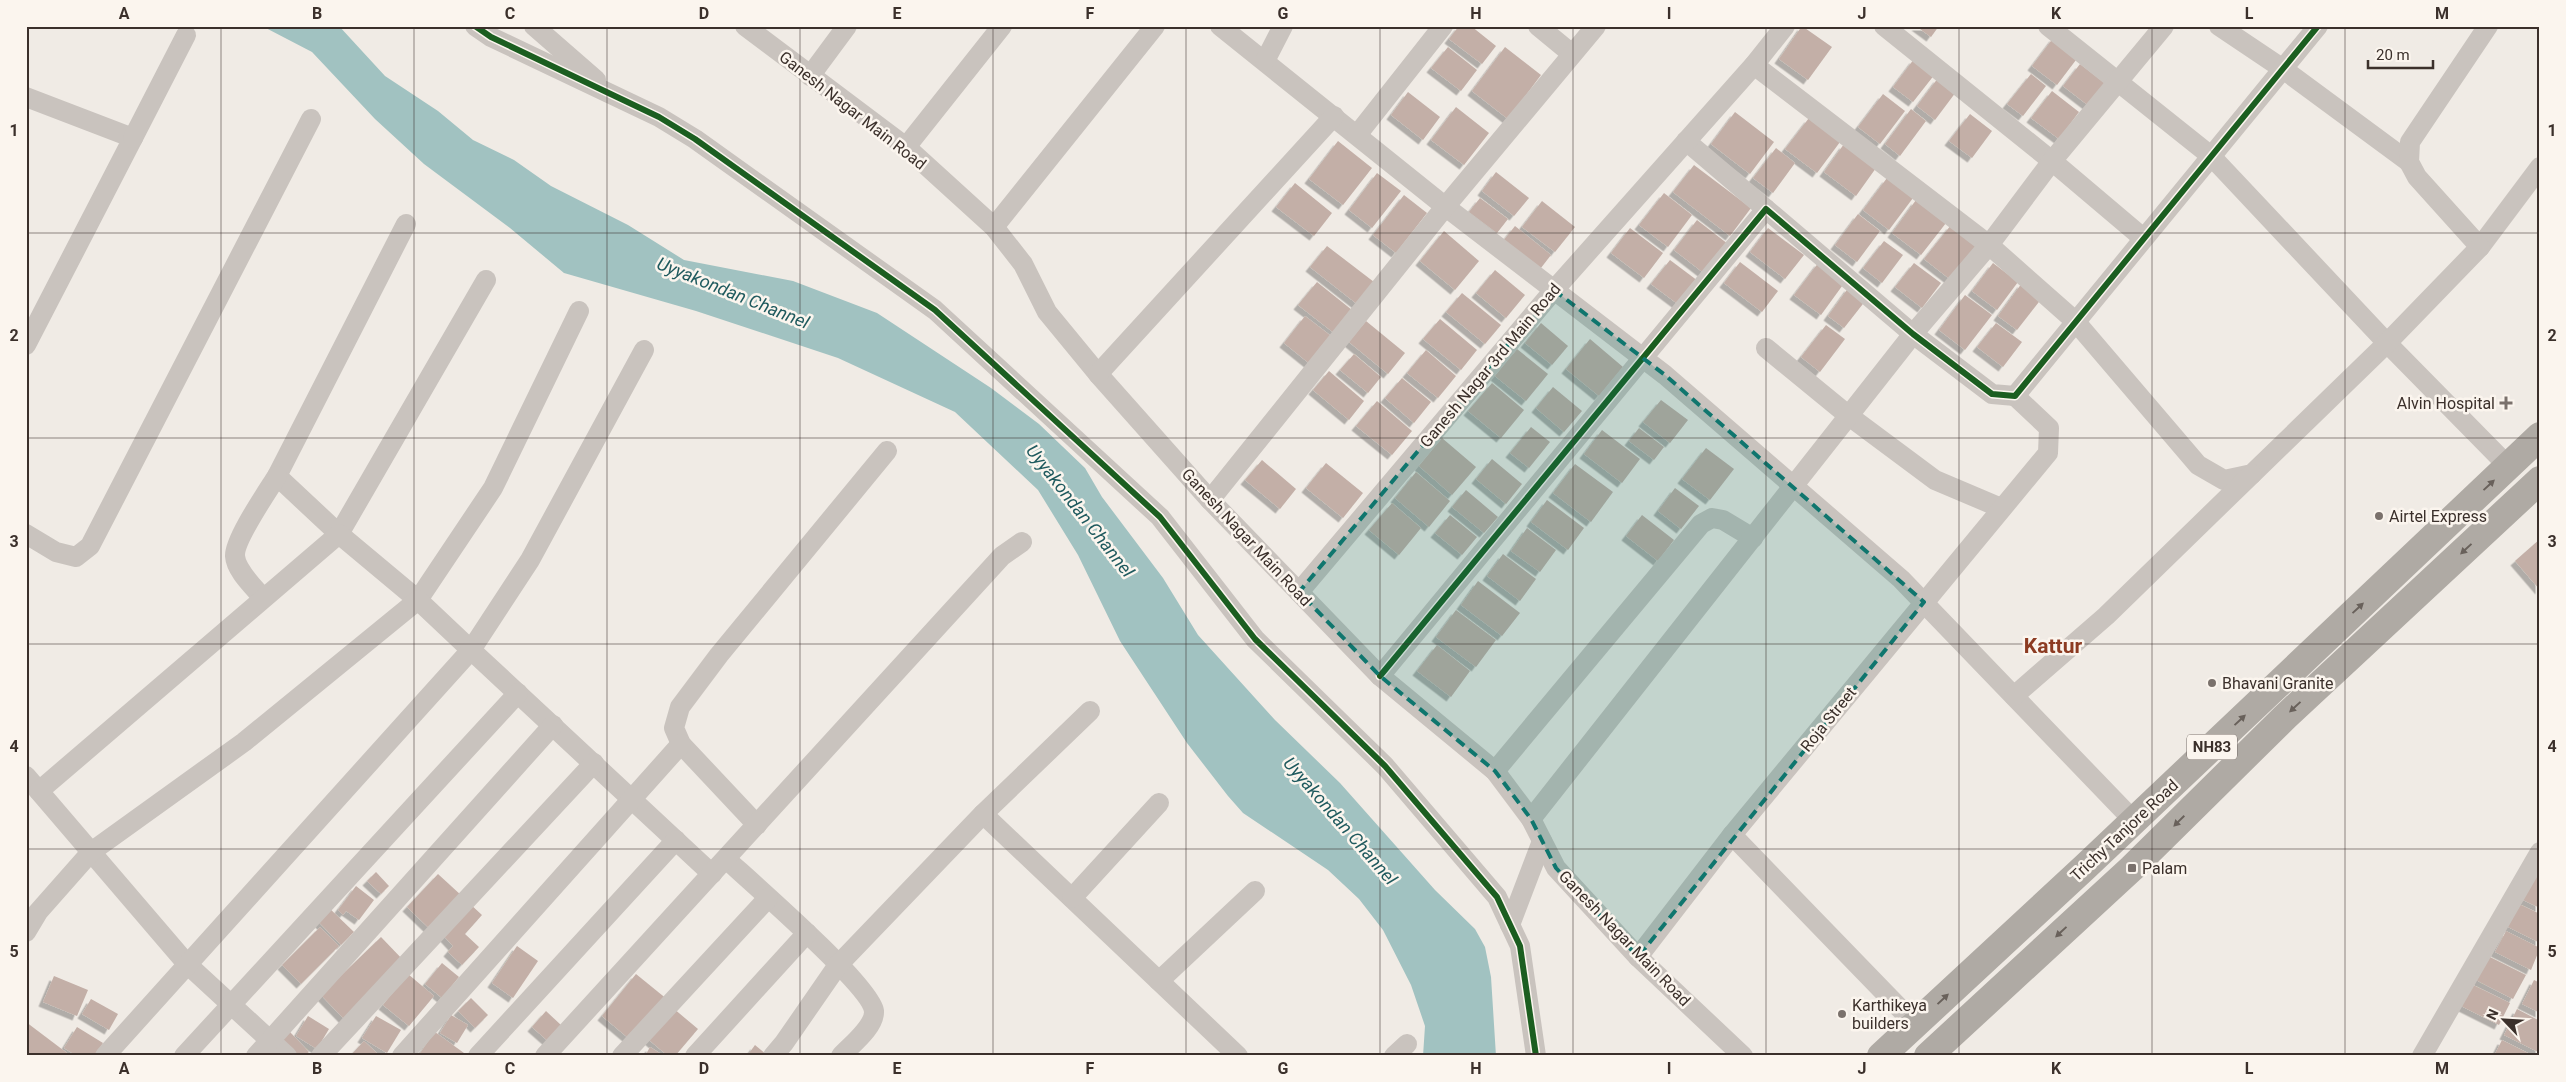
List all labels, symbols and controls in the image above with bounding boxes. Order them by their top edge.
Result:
text: A [119,4,130,23]
text: B [312,4,322,23]
text: C [505,4,515,23]
text: D [699,4,709,23]
text: E [893,4,902,23]
text: F [1086,4,1095,23]
text: G [1278,4,1289,23]
text: H [1470,4,1482,23]
text: I [1667,4,1671,23]
text: J [1858,4,1866,23]
text: K [2051,4,2062,23]
text: L [2245,4,2254,23]
text: M [2435,4,2449,23]
scale bar [2368,38,2434,70]
text: 20 m [2376,46,2410,64]
street label: Ganesh Nagar Main Road [775,47,930,174]
text: 1 [9,121,19,140]
text: 1 [2547,121,2557,140]
water label: Uyyakondan Channel [654,252,813,333]
street label: Ganesh Nagar 3rd Main Road [1416,279,1565,451]
text: 2 [9,326,19,345]
text: 2 [2547,326,2557,345]
place label: Alvin Hospital [2397,394,2495,413]
marker: Alvin Hospital [2499,396,2513,410]
water label: Uyyakondan Channel [1022,440,1139,582]
street label: Ganesh Nagar Main Road [1178,465,1315,610]
one-way arrow [2482,479,2494,491]
place label: Airtel Express [2389,507,2487,526]
marker: Airtel Express [2373,510,2385,522]
text: 3 [9,532,19,551]
text: 3 [2547,532,2557,551]
one-way arrow [2459,543,2472,554]
one-way arrow [2352,602,2364,614]
district label: Kattur [2024,634,2082,658]
place label: Bhavani Granite [2222,674,2334,693]
marker: Bhavani Granite [2206,677,2218,689]
street label: Roja Street [1797,683,1860,755]
one-way arrow [2290,701,2302,713]
one-way arrow [2234,714,2246,726]
road number: NH83 [2187,734,2237,760]
text: 4 [9,737,19,756]
text: 4 [2547,737,2557,756]
water label: Uyyakondan Channel [1279,753,1402,889]
street label: Trichy Tanjore Road [2067,776,2182,885]
one-way arrow [2174,815,2186,827]
place label: Palam [2142,859,2187,878]
marker: Palam [2126,862,2138,874]
street label: Ganesh Nagar Main Road [1555,867,1694,1010]
one-way arrow [2056,926,2068,938]
text: 5 [9,942,19,961]
text: 5 [2547,942,2557,961]
one-way arrow [1936,993,1948,1005]
north arrow [2478,994,2528,1044]
place label: Karthikeya builders [1852,996,1927,1033]
text: N [2483,1007,2502,1022]
marker: Karthikeya builders [1836,1008,1848,1020]
text: A [119,1059,130,1078]
text: B [312,1059,322,1078]
text: C [505,1059,515,1078]
text: D [699,1059,709,1078]
text: E [893,1059,902,1078]
text: F [1086,1059,1095,1078]
text: G [1278,1059,1289,1078]
text: H [1470,1059,1482,1078]
text: I [1667,1059,1671,1078]
text: J [1858,1059,1866,1078]
text: K [2051,1059,2062,1078]
text: L [2245,1059,2254,1078]
text: M [2435,1059,2449,1078]

